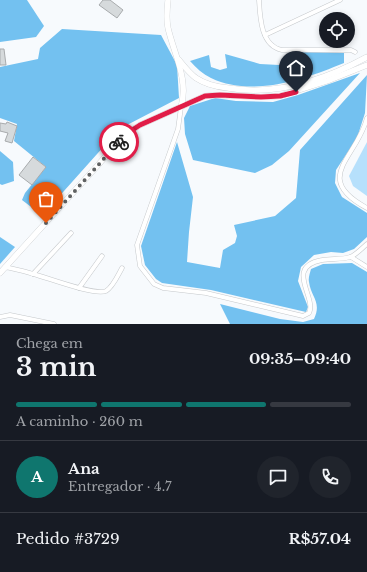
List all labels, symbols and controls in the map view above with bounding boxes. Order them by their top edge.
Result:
map controls [319,12,355,48]
button: locate [319,12,355,48]
pin [279,51,313,92]
icon: home [285,57,307,79]
courier [99,122,139,162]
icon: bike [108,131,130,153]
pin [29,182,63,223]
icon: bag [35,188,57,210]
text: Chega em [16,335,83,352]
text: 09:35–09:40 [249,349,351,368]
text: 3 min [16,351,97,383]
text: A caminho · 260 m [16,413,143,430]
button: chat [257,456,299,498]
button: phone [309,456,351,498]
text: Ana [68,459,100,478]
text: A [31,467,43,486]
text: Entregador · 4.7 [68,478,172,495]
text: Pedido #3729 [16,529,120,548]
text: R$57.04 [288,529,351,548]

